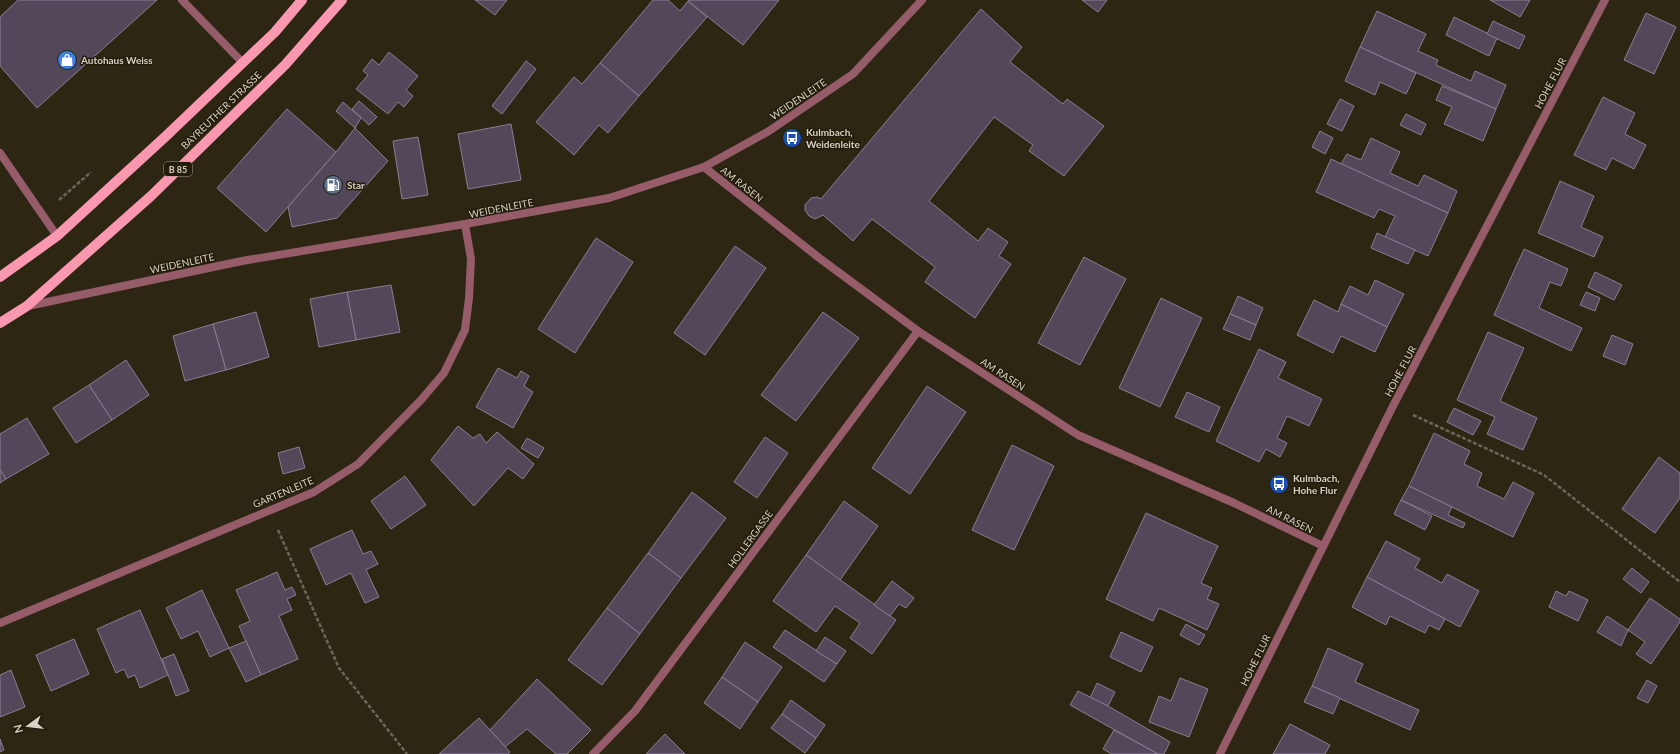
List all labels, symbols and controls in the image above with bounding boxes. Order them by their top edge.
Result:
shop icon: Autohaus Weiss [56,49,78,71]
place label: Autohaus Weiss [80,54,153,66]
street label: HOHE FLUR [1532,55,1569,110]
street label: BAYREUTHER STRASSE [178,68,264,152]
street label: WEIDENLEITE [768,76,829,122]
place label: Kulmbach, Weidenleite [806,126,860,150]
bus stop icon: Kulmbach, Weidenleite [781,127,803,149]
road number: B 85 [164,162,192,176]
street label: AM RASEN [718,164,766,204]
fuel station icon: Star [322,174,344,196]
place label: Star [347,179,365,191]
street label: WEIDENLEITE [468,196,534,220]
street label: WEIDENLEITE [149,250,215,276]
street label: HOHE FLUR [1382,343,1419,398]
street label: AM RASEN [979,355,1027,393]
place label: Kulmbach, Hohe Flur [1293,472,1340,496]
bus stop icon: Kulmbach, Hohe Flur [1268,473,1290,495]
street label: GARTENLEITE [251,474,315,510]
street label: AM RASEN [1265,503,1315,535]
street label: HOLLERGASSE [725,508,775,570]
street label: HOHE FLUR [1237,632,1273,688]
north arrow [8,706,48,746]
text: N [10,723,25,734]

